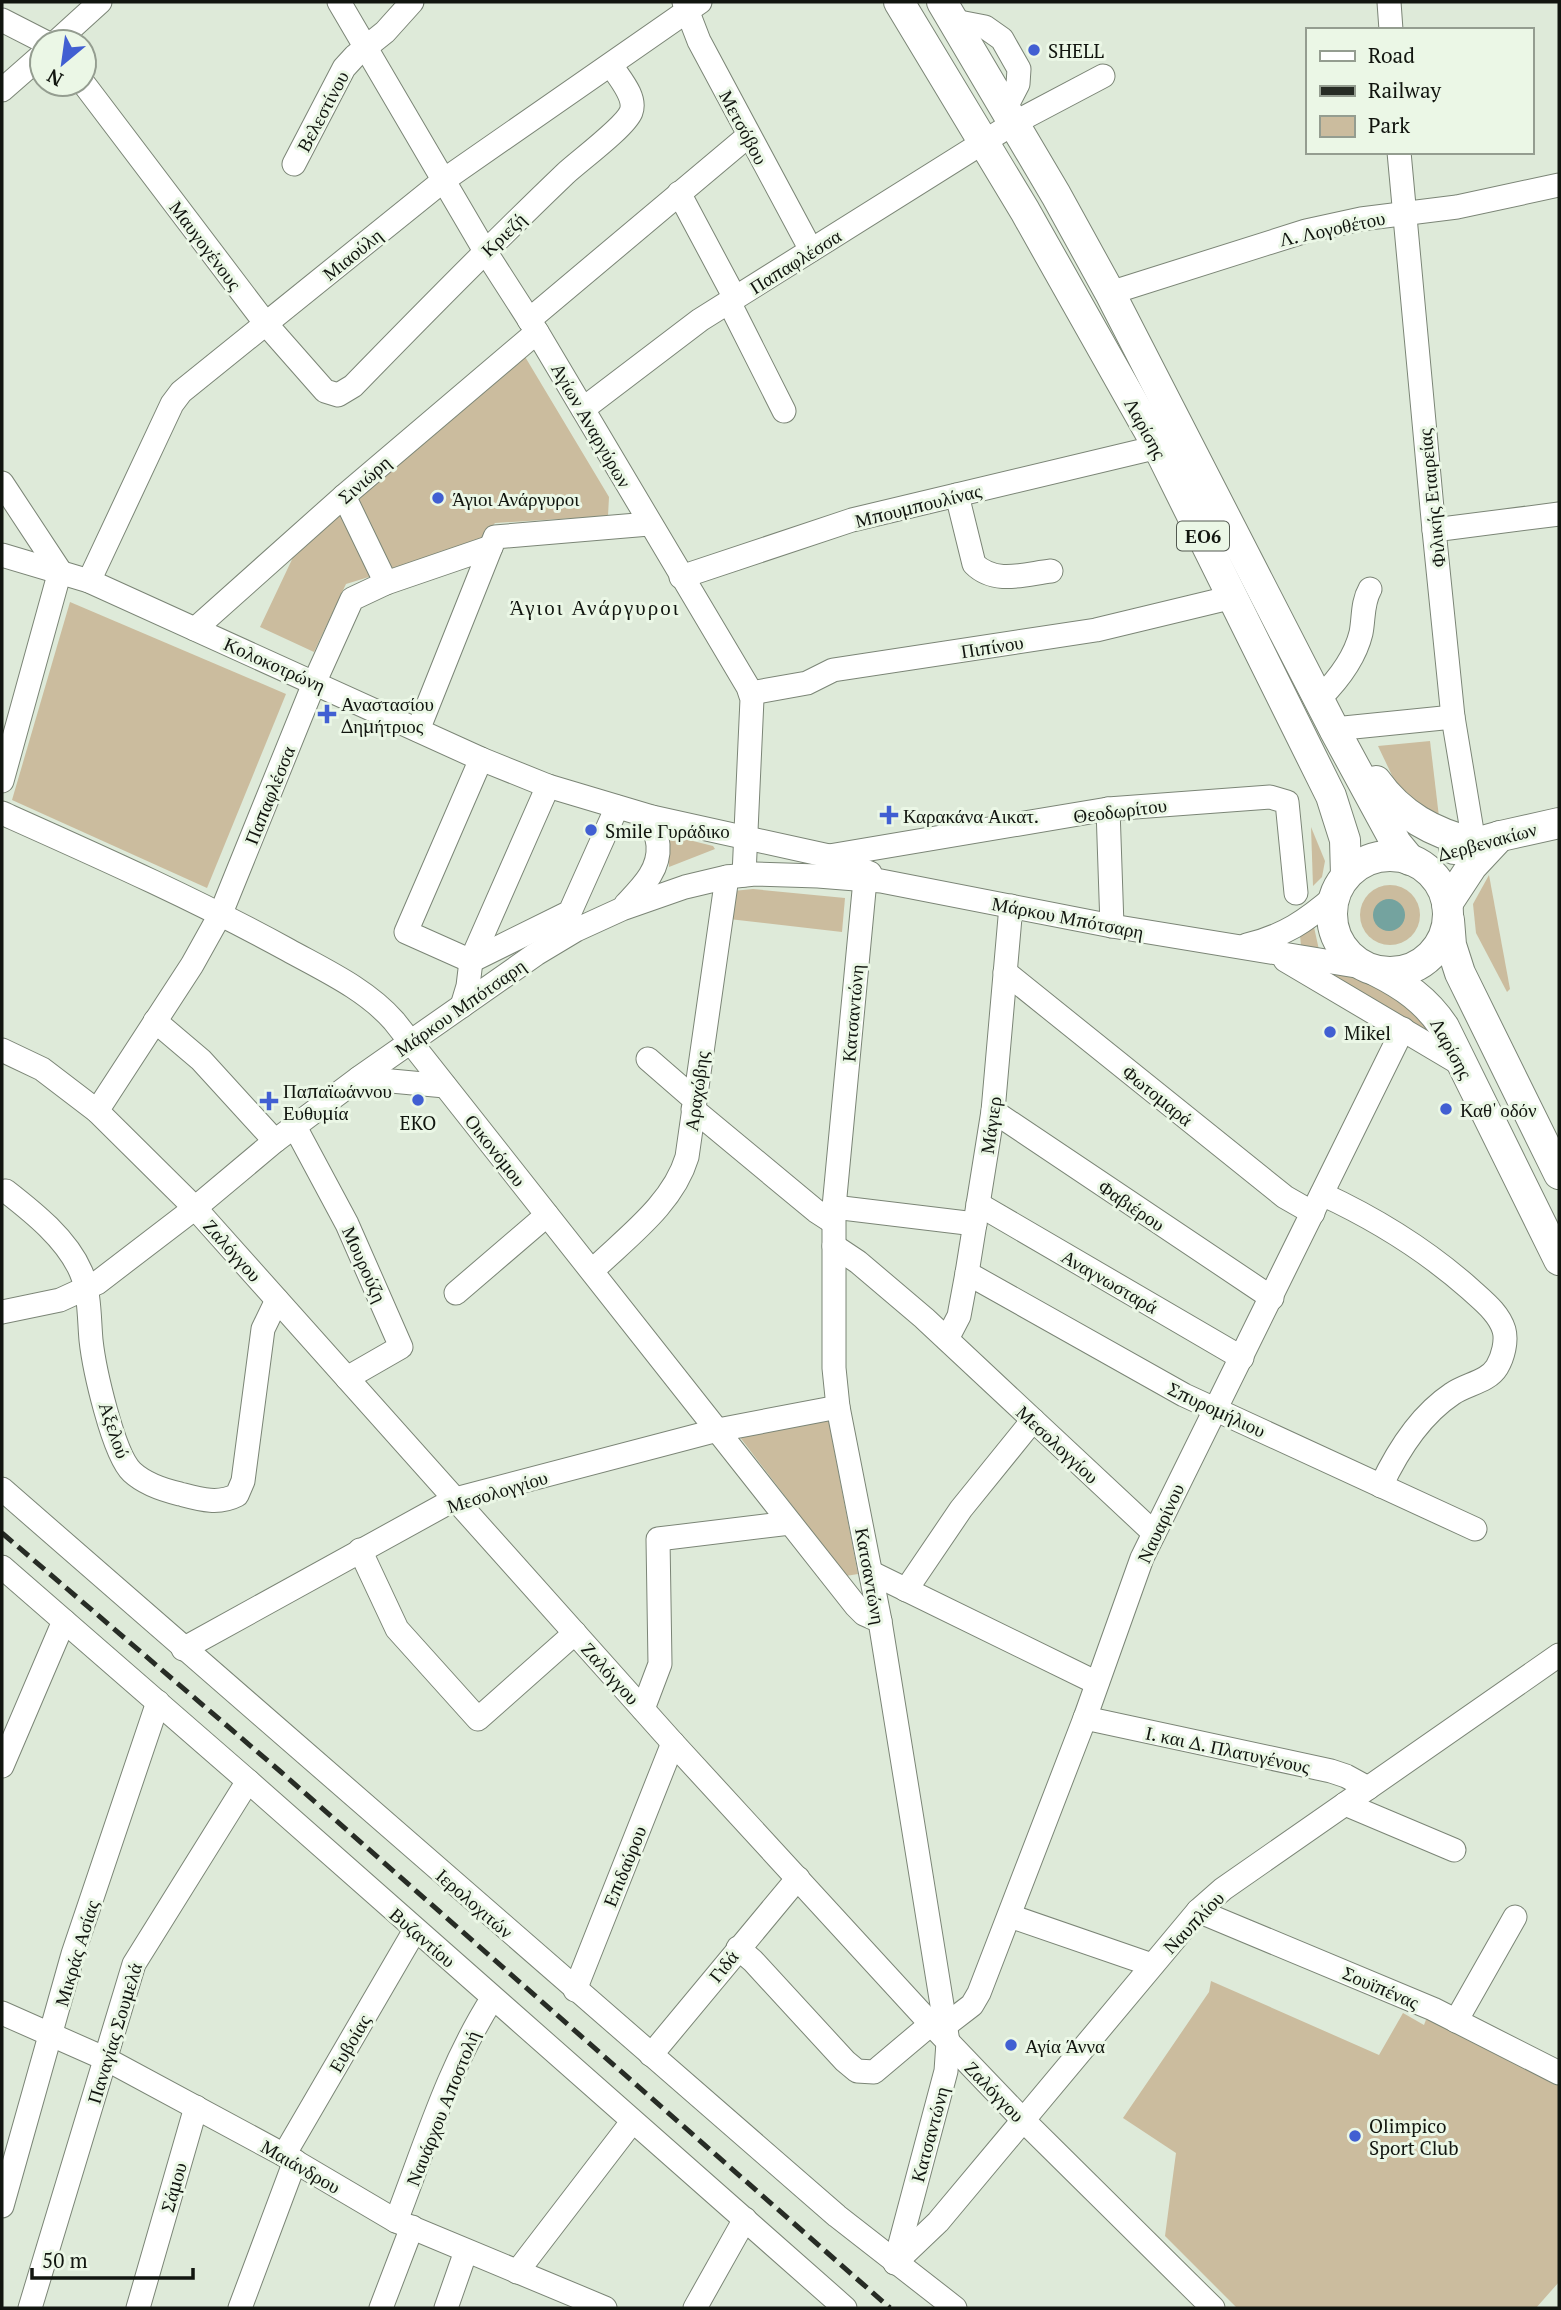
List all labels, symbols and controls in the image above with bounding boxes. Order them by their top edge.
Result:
north arrow [28,28,98,98]
legend [1306,28,1533,154]
place label: SHELL [1048,38,1105,63]
text: Road [1368,41,1415,69]
marker: SHELL [1026,42,1042,58]
text: N [42,64,67,93]
street label: Βελεστίνου [290,66,354,156]
text: Railway [1368,76,1442,104]
street label: Μετσόβου [714,85,774,169]
text: Park [1368,111,1410,139]
street label: Μαυγογένους [164,195,248,295]
street label: Λ. Λογοθέτου [1277,205,1387,251]
street label: Κριεζή [475,206,531,262]
street label: Μιαούλη [317,222,387,286]
street label: Παπαφλέσσα [744,223,846,299]
street label: Αγίων Αναργύρων [546,358,638,492]
street label: Λαρίσης [1119,393,1173,463]
street label: Φιλικής Εταιρείας [1411,427,1451,568]
street label: Σινιώρη [332,449,396,509]
street label: Μπουμπουλίνας [852,477,984,533]
place label: Άγιοι Ανάργυροι [452,486,580,511]
marker: Άγιοι Ανάργυροι [430,490,446,506]
road number: ΕΟ6 [1177,522,1229,550]
district label: Άγιοι Ανάργυροι [510,593,680,621]
street label: Πιπίνου [959,629,1025,663]
street label: Κολοκοτρώνη [220,630,330,698]
place label: Αναστασίου Δημήτριος [341,691,434,738]
marker: Αναστασίου Δημήτριος [319,706,335,722]
street label: Παπαφλέσσα [238,742,300,848]
street label: Θεοδωρίτου [1072,792,1168,828]
place label: Καρακάνα Αικατ. [903,803,1039,828]
marker: Καρακάνα Αικατ. [881,807,897,823]
street label: Δερβενακίων [1435,816,1540,866]
place label: Smile Γυράδικο [605,818,730,843]
marker: Smile Γυράδικο [583,822,599,838]
street label: Μάρκου Μπότσαρη [990,890,1146,944]
street label: Μάρκου Μπότσαρη [390,952,530,1062]
street label: Κατσαντώνη [835,963,869,1063]
street label: Λαρίσης [1425,1013,1479,1083]
place label: Mikel [1344,1020,1391,1045]
marker: Mikel [1322,1024,1338,1040]
street label: Αραχώβης [678,1049,714,1133]
street label: Φωτομαρά [1118,1059,1198,1131]
place label: Παπαϊωάννου Ευθυμία [283,1078,392,1125]
marker: EKO [410,1092,426,1108]
marker: Παπαϊωάννου Ευθυμία [261,1093,277,1109]
street label: Μάγιερ [974,1095,1006,1155]
place label: Καθ' οδόν [1460,1097,1537,1122]
marker: Καθ' οδόν [1438,1101,1454,1117]
street label: Οικονόμου [460,1109,532,1191]
place label: EKO [400,1110,436,1135]
street label: Φαβιέρου [1094,1174,1170,1236]
street label: Ζαλόγγου [198,1213,268,1287]
street label: Μουρούζη [337,1222,393,1306]
street label: Αναγνωσταρά [1057,1243,1163,1319]
street label: Σπυρομήλιου [1164,1375,1270,1443]
street label: Αξελού [94,1398,136,1462]
street label: Μεσολογγίου [1011,1399,1105,1489]
street label: Μεσολογγίου [444,1464,550,1518]
street label: Ναυαρίνου [1131,1479,1189,1567]
street label: Κατσαντώνη [850,1526,892,1626]
street label: Ζαλόγγου [576,1636,646,1710]
street label: Ι. και Δ. Πλατυγένους [1144,1719,1313,1779]
street label: Επιδαύρου [596,1822,652,1910]
street label: Ιερολοχιτών [431,1863,519,1944]
street label: Ναυπλίου [1157,1885,1229,1959]
street label: Μικράς Ασίας [48,1896,104,2009]
street label: Βυζαντίου [385,1901,461,1973]
street label: Γιδά [702,1945,744,1987]
street label: Παναγίας Σουμελά [81,1960,147,2106]
street label: Σουϊπένας [1339,1960,1424,2014]
street label: Ευβοίας [322,2009,376,2076]
street label: Ναυάρχου Αποστολή [399,2027,485,2189]
place label: Αγία Άννα [1025,2033,1105,2058]
marker: Αγία Άννα [1003,2037,1019,2053]
street label: Ζαλόγγου [960,2055,1030,2127]
street label: Κατσαντώνη [904,2083,954,2185]
place label: Olimpico Sport Club [1369,2113,1459,2160]
marker: Olimpico Sport Club [1347,2128,1363,2144]
street label: Μαιάνδρου [257,2133,345,2199]
street label: Σάμου [154,2159,192,2215]
scale bar [32,2236,192,2280]
text: 50 m [42,2246,88,2274]

